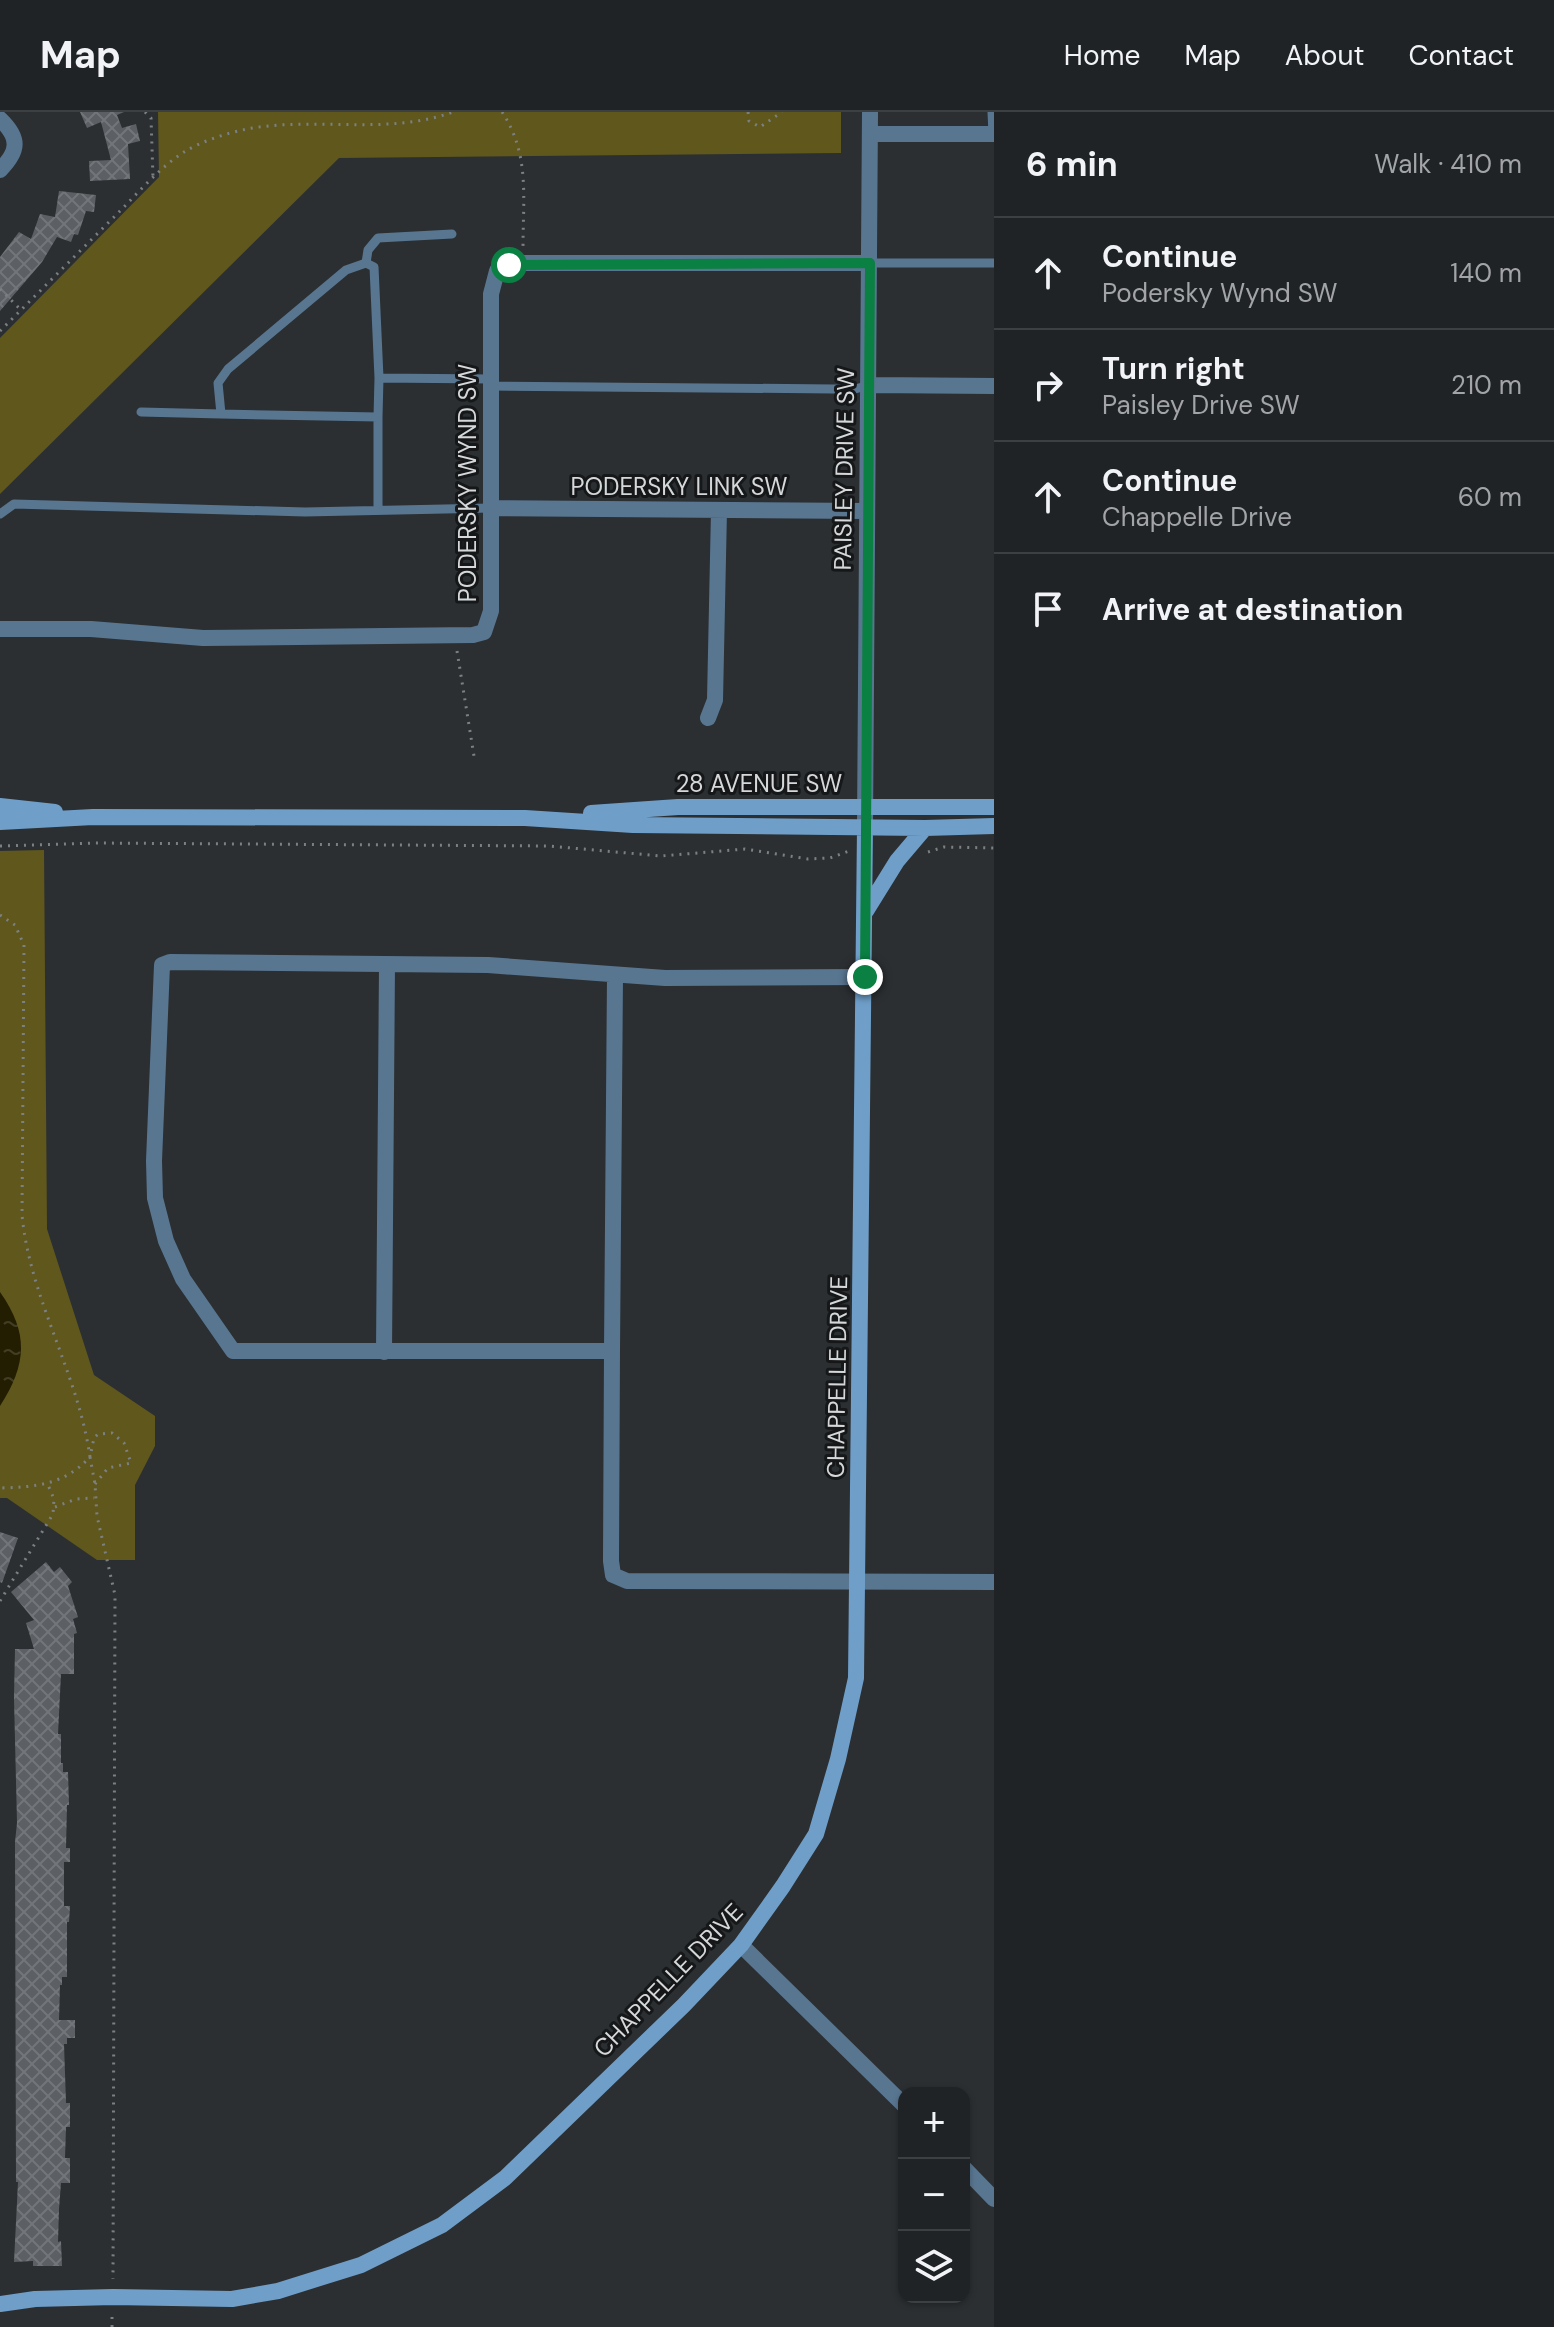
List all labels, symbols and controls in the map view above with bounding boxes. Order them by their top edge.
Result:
text: Map [40,30,121,80]
text: Home [1064,37,1140,74]
text: Map [1184,37,1241,74]
text: About [1285,37,1364,74]
text: Contact [1408,37,1514,74]
text: 6 min [1026,142,1118,187]
text: Walk · 410 m [1374,147,1522,181]
text: Continue [1102,237,1237,276]
route start [491,247,527,283]
icon: ahead [1026,251,1070,295]
text: 140 m [1450,256,1522,290]
text: Podersky Wynd SW [1102,276,1338,310]
text: Turn right [1102,349,1245,388]
icon: right [1026,363,1070,407]
street label: PODERSKY WYND SW [452,364,483,602]
street label: PAISLEY DRIVE SW [827,367,861,571]
text: 210 m [1451,368,1522,402]
text: Paisley Drive SW [1102,388,1300,422]
text: Continue [1102,461,1237,500]
street label: PODERSKY LINK SW [570,471,788,502]
icon: ahead [1026,475,1070,519]
text: 60 m [1458,480,1522,514]
text: Chappelle Drive [1102,500,1292,534]
icon: arrive [1026,587,1070,631]
text: Arrive at destination [1102,590,1403,629]
street label: 28 AVENUE SW [676,768,842,799]
route end [847,959,883,995]
street label: CHAPPELLE DRIVE [820,1276,854,1478]
street label: CHAPPELLE DRIVE [587,1897,749,2063]
map controls [898,2087,970,2303]
button: + [898,2087,970,2159]
button: − [898,2159,970,2231]
button: layers [898,2231,970,2303]

